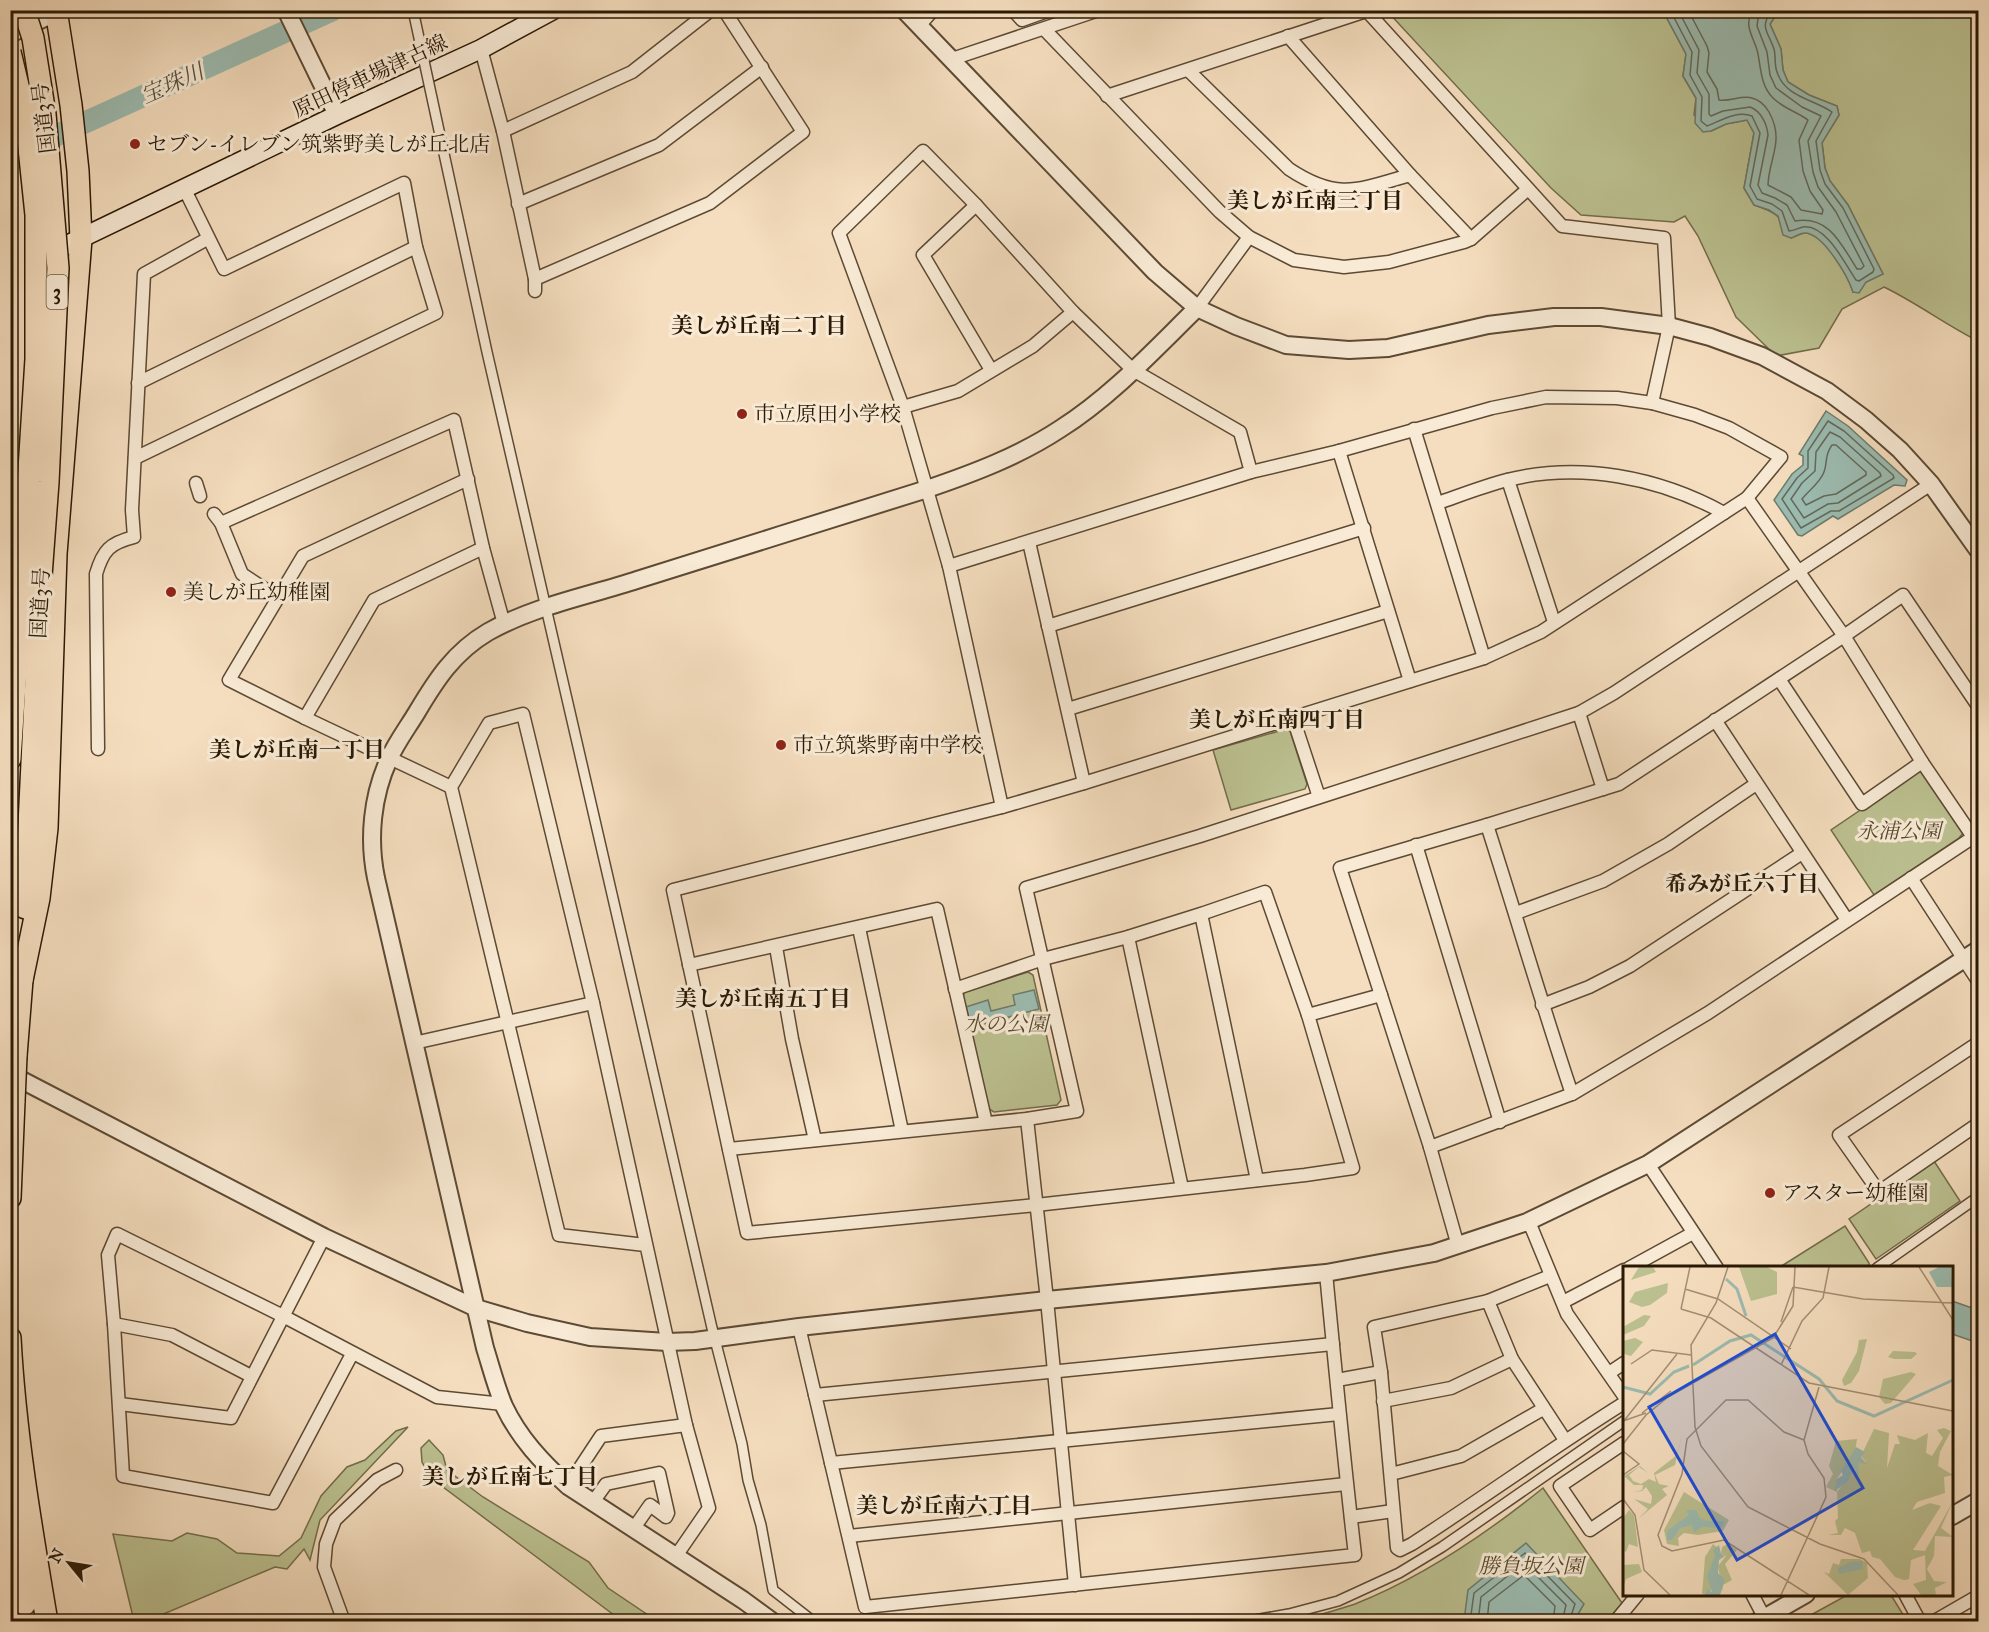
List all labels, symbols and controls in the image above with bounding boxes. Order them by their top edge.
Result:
street label: 原田停車場津古線 [288,29,452,123]
water label: 宝珠川 [137,57,210,109]
street label: 国道3号 [27,81,61,155]
place label: セブン-イレブン筑紫野美しが丘北店 [147,131,490,157]
marker: セブン-イレブン筑紫野美しが丘北店 [128,137,142,151]
district label: 美しが丘南三丁目 [1227,187,1403,214]
road number: 3 [46,275,68,309]
district label: 美しが丘南二丁目 [671,312,847,339]
place label: 市立原田小学校 [754,401,901,427]
marker: 市立原田小学校 [735,407,749,421]
street label: 国道3号 [25,567,55,639]
place label: 美しが丘幼稚園 [183,579,330,605]
marker: 美しが丘幼稚園 [164,585,178,599]
district label: 美しが丘南四丁目 [1189,706,1365,733]
place label: 市立筑紫野南中学校 [793,732,982,758]
district label: 美しが丘南一丁目 [209,736,385,763]
marker: 市立筑紫野南中学校 [774,738,788,752]
park label: 永浦公園 [1857,818,1944,844]
district label: 希みが丘六丁目 [1665,870,1819,897]
district label: 美しが丘南五丁目 [675,985,851,1012]
park label: 水の公園 [964,1011,1051,1037]
place label: アスター幼稚園 [1782,1180,1928,1206]
marker: アスター幼稚園 [1763,1186,1777,1200]
inset map [1623,1266,1953,1596]
district label: 美しが丘南七丁目 [422,1463,598,1490]
district label: 美しが丘南六丁目 [856,1492,1032,1519]
north arrow [39,1533,99,1593]
text: N [45,1545,68,1566]
park label: 勝負坂公園 [1479,1553,1586,1579]

